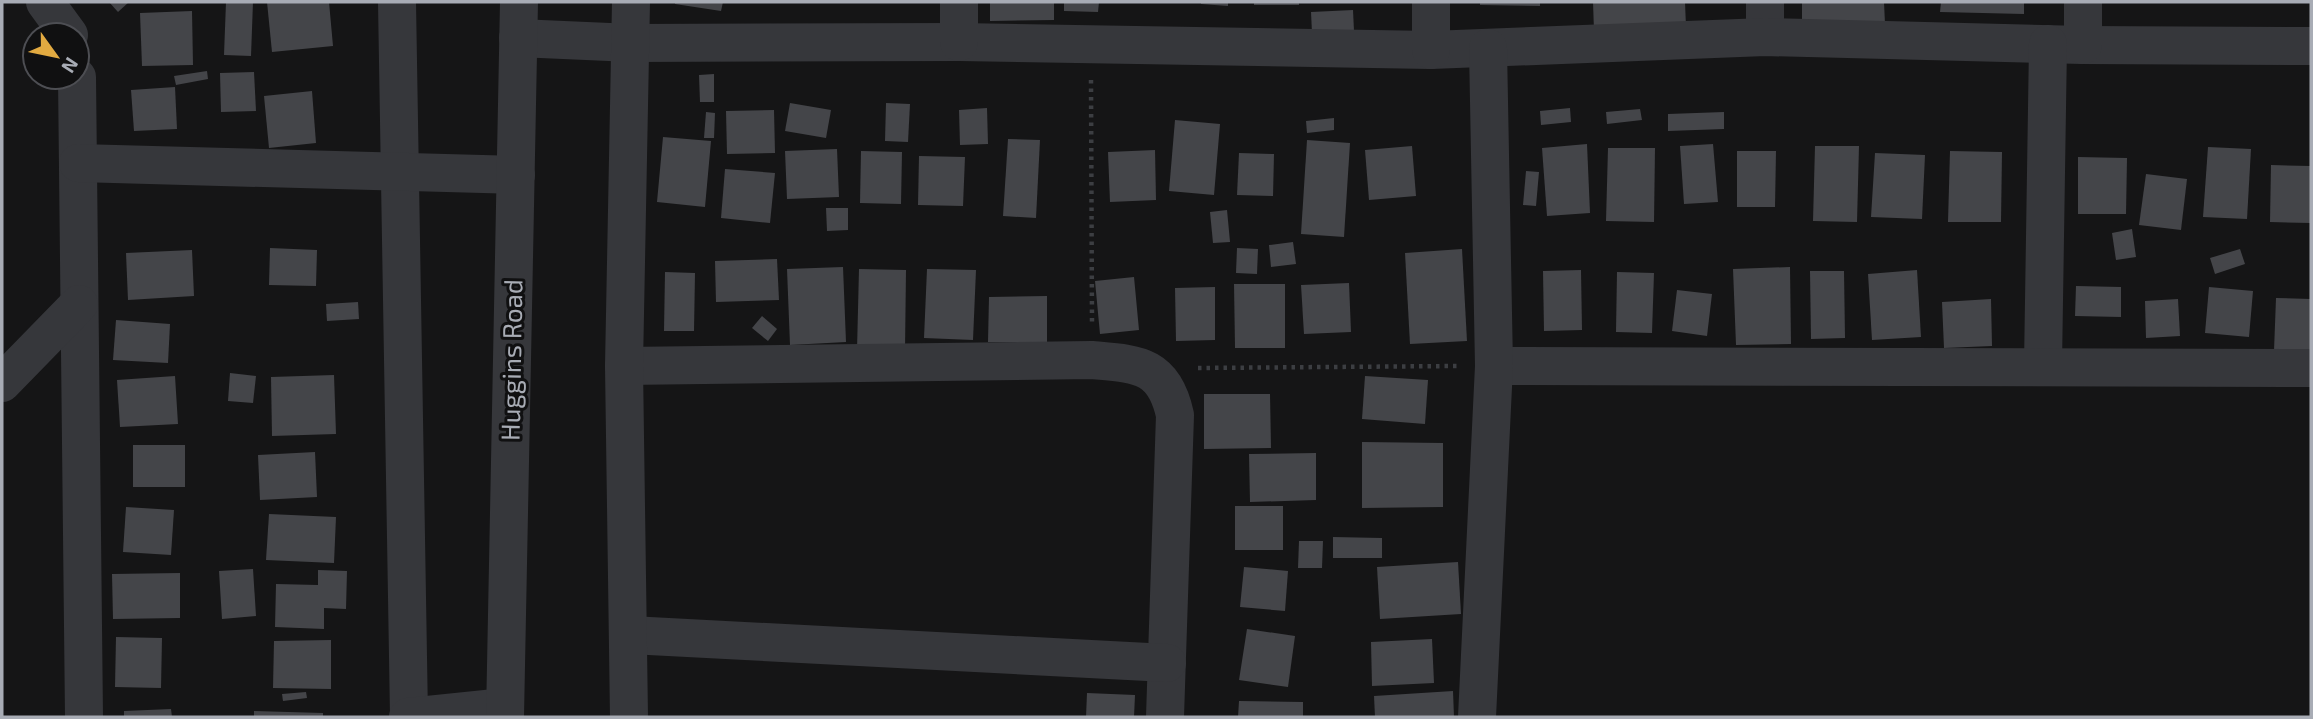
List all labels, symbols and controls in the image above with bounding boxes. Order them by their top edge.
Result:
north arrow [21,21,91,91]
text: N [57,54,84,78]
street label: Huggins Road [494,279,527,441]

